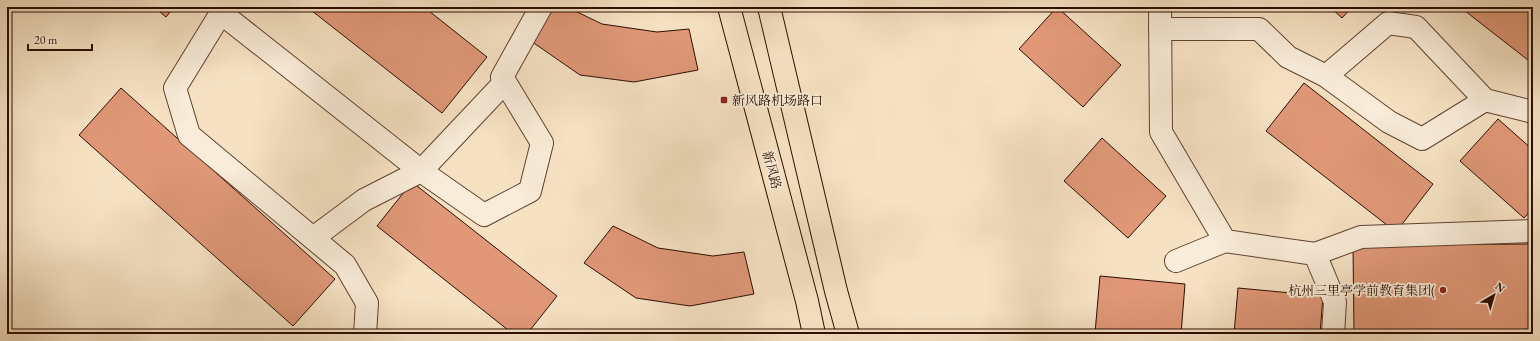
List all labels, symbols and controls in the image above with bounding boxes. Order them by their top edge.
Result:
scale bar [28,26,92,52]
text: 20 m [34,32,58,48]
place label: 新风路机场路口 [732,92,823,109]
marker: 新风路机场路口 [719,95,729,105]
street label: 新风路 [759,149,785,191]
north arrow [1474,275,1514,315]
text: N [1492,279,1508,295]
place label: 杭州三里亭学前教育集团( [1288,282,1435,299]
marker: 杭州三里亭学前教育集团( [1438,285,1448,295]

